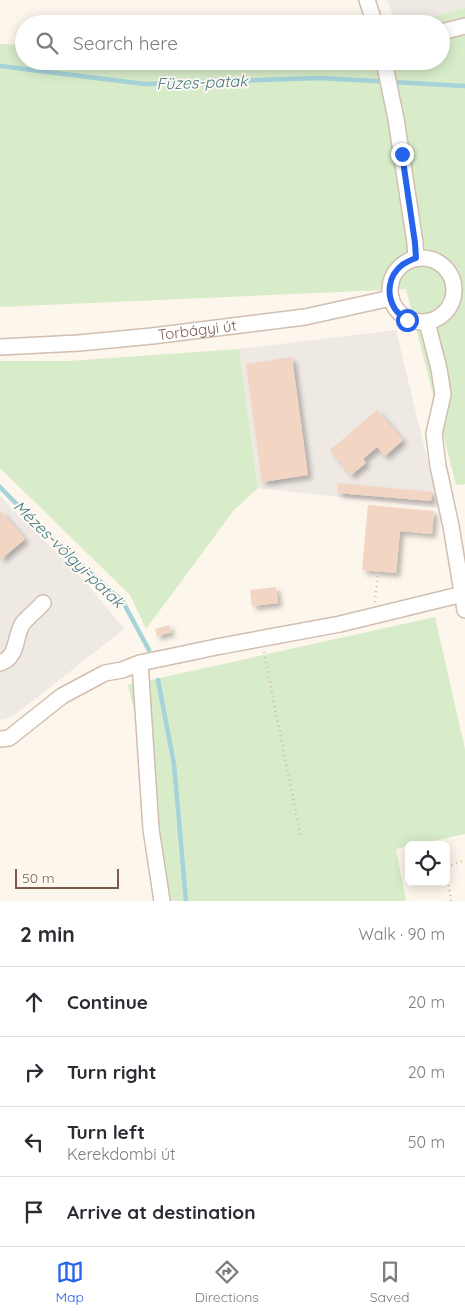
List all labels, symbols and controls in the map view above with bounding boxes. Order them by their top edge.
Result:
search box [15,15,450,70]
icon: search [33,29,61,57]
text: Search here [73,31,178,55]
water label: Füzes-patak [156,70,249,94]
route end [391,143,414,166]
route start [396,309,419,332]
street label: Torbágyi út [157,316,238,344]
water label: Mézes-völgyi-patak [10,496,129,613]
map controls [405,841,450,886]
button: locate [405,841,450,886]
scale bar [15,866,119,889]
text: 50 m [22,869,55,887]
text: 2 min [20,921,75,947]
text: Walk · 90 m [358,924,445,944]
icon: ahead [20,988,48,1016]
text: Continue [67,990,148,1014]
text: 20 m [408,992,445,1012]
icon: right [20,1058,48,1086]
text: Turn right [67,1060,156,1084]
text: 20 m [408,1062,445,1082]
text: Turn left [67,1120,145,1144]
icon: left [20,1128,48,1156]
text: 50 m [408,1132,445,1152]
text: Kerekdombi út [67,1144,176,1164]
icon: arrive [20,1198,48,1226]
text: Arrive at destination [67,1200,256,1224]
tab: Map [55,1258,84,1306]
tab: Directions [195,1258,259,1306]
tab: Saved [370,1258,410,1306]

